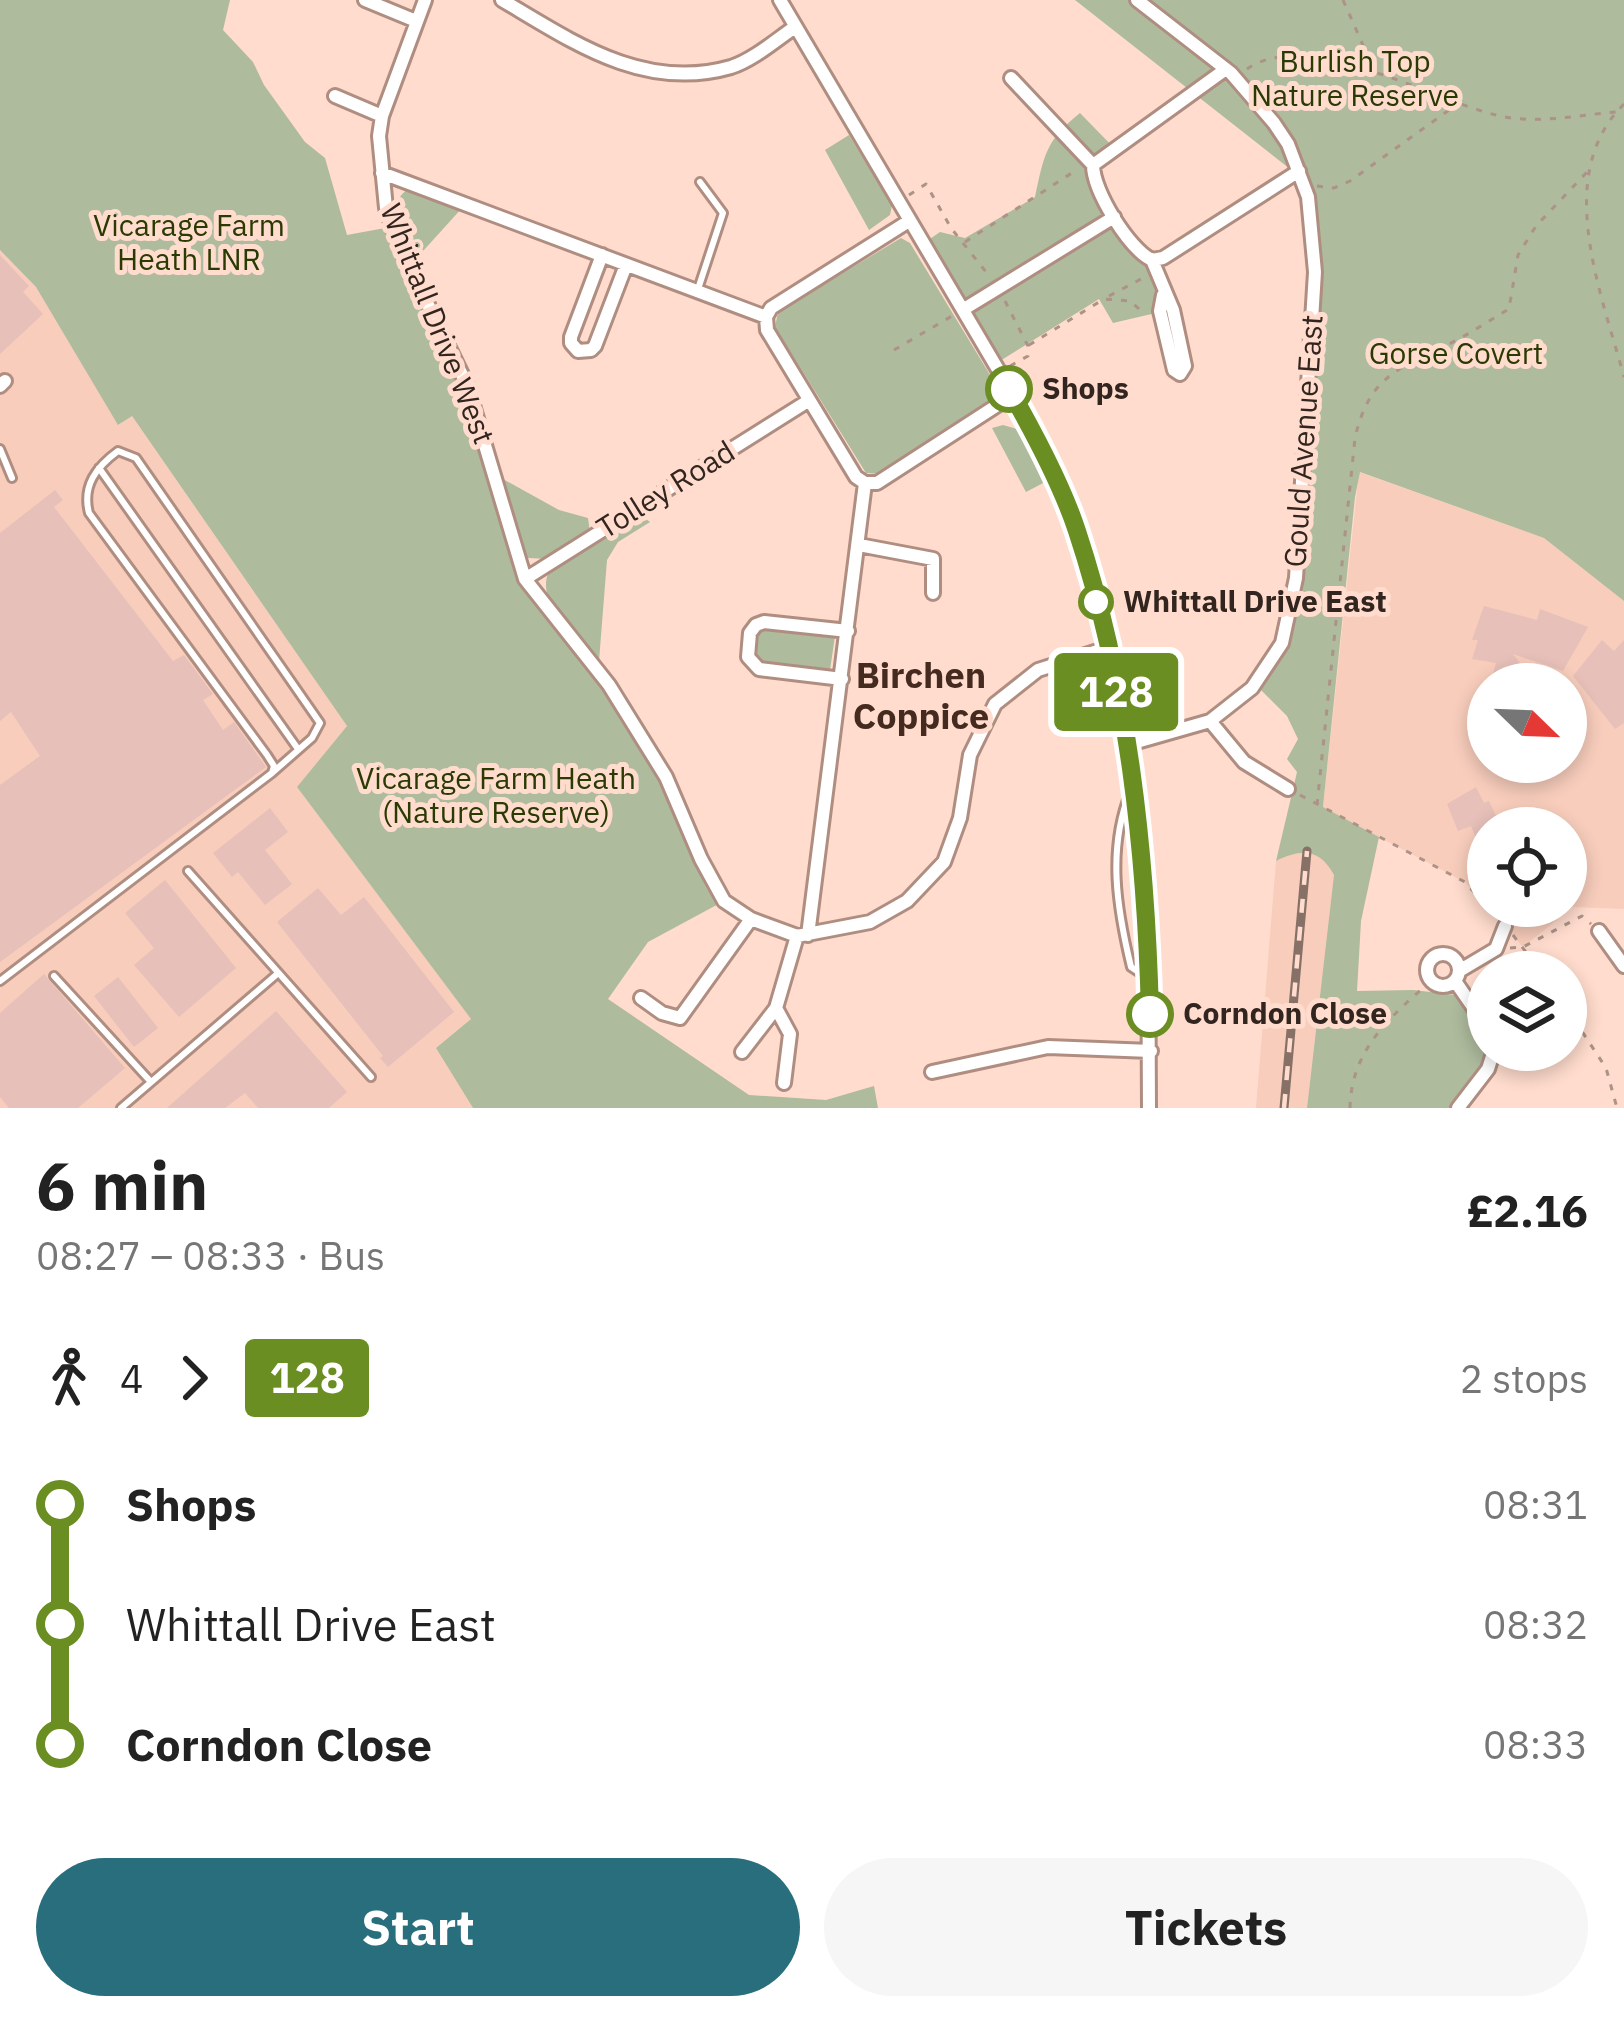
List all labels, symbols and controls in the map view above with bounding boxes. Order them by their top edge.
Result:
park label: Burlish Top Nature Reserve [1251,41,1459,114]
street label: Whittall Drive West [372,198,504,449]
park label: Vicarage Farm Heath LNR [93,205,285,278]
street label: Gould Avenue East [1274,313,1331,568]
park label: Gorse Covert [1369,333,1543,372]
marker: Shops [987,367,1031,411]
place label: Shops [1042,368,1129,407]
street label: Tolley Road [589,431,741,546]
place label: Whittall Drive East [1123,581,1387,620]
marker: Whittall Drive East [1080,586,1112,618]
district label: Birchen Coppice [853,651,989,739]
line badge: 128 [1047,653,1185,731]
north arrow [1467,663,1587,783]
map controls [1467,663,1587,1071]
text: 128 [1078,664,1154,719]
park label: Vicarage Farm Heath (Nature Reserve) [356,758,636,831]
button: locate [1467,807,1587,927]
button: layers [1467,951,1587,1071]
marker: Corndon Close [1128,992,1172,1036]
place label: Corndon Close [1183,993,1387,1032]
text: 6 min [36,1142,208,1228]
text: £2.16 [1467,1181,1588,1239]
text: 08:27 – 08:33 · Bus [36,1230,385,1281]
icon: walk [36,1345,102,1411]
icon: forward [161,1345,227,1411]
text: 128 [269,1350,345,1405]
text: 4 [120,1353,143,1404]
text: 2 stops [1460,1353,1588,1404]
text: Shops [126,1475,256,1533]
text: 08:31 [1483,1479,1588,1530]
text: Whittall Drive East [126,1595,496,1653]
text: 08:32 [1483,1599,1588,1650]
text: Corndon Close [126,1715,432,1773]
text: 08:33 [1483,1719,1588,1770]
button: Start [36,1858,800,1996]
button: Tickets [824,1858,1588,1996]

